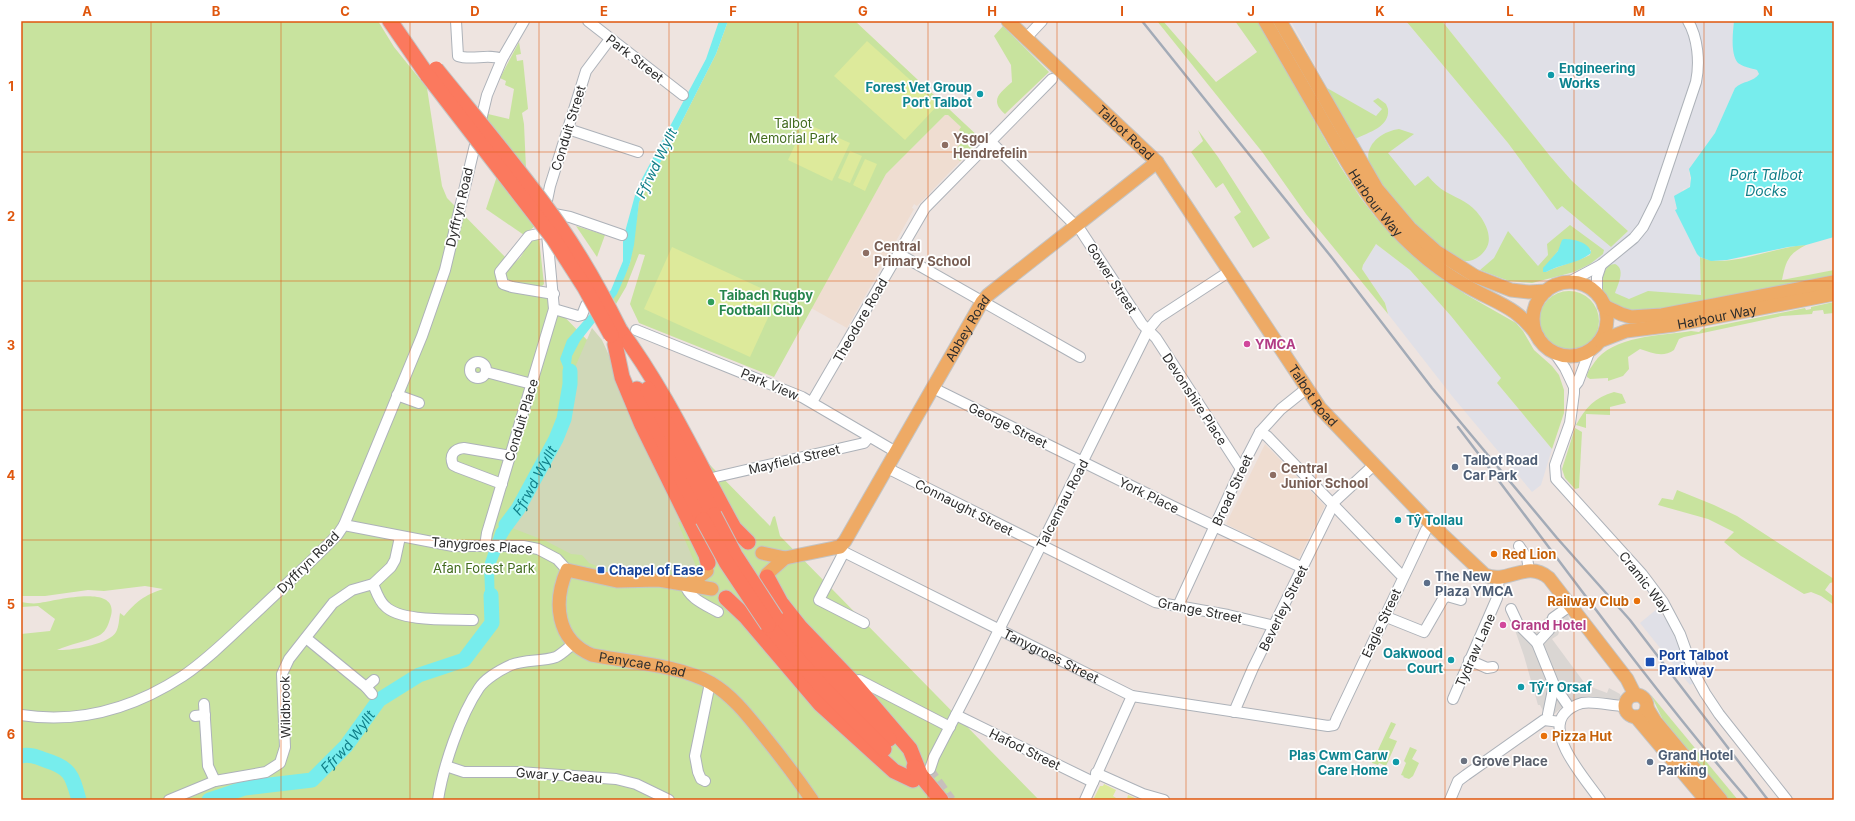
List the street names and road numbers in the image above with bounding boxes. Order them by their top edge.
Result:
street label: Park Street [603,31,667,85]
street label: Conduit Street [547,83,589,173]
street label: Talbot Road [1094,101,1158,163]
street label: Dyffryn Road [442,166,476,248]
street label: Harbour Way [1345,166,1406,240]
street label: Gower Street [1083,240,1141,316]
street label: Theodore Road [829,275,891,365]
street label: Abbey Road [942,291,993,364]
street label: Harbour Way [1676,301,1758,332]
street label: Devonshire Place [1159,350,1231,448]
street label: Talbot Road [1285,361,1341,430]
street label: Park View [739,365,802,404]
street label: Conduit Place [501,377,541,463]
street label: George Street [966,399,1050,451]
street label: Mayfield Street [747,441,841,477]
street label: Broad Street [1209,452,1255,528]
street label: Talcennau Road [1033,457,1091,551]
street label: York Place [1116,474,1182,516]
street label: Connaught Street [912,475,1016,539]
street label: Dyffryn Road [274,528,342,596]
street label: Tanygroes Place [431,533,533,557]
street label: Cramic Way [1616,548,1674,616]
street label: Beverley Street [1255,562,1311,654]
street label: Eagle Street [1358,586,1404,660]
street label: Grange Street [1157,594,1243,626]
street label: Tydraw Lane [1452,611,1498,689]
street label: Tanygroes Street [1001,625,1102,686]
street label: Penycae Road [598,648,688,680]
street label: Wildbrook [276,676,294,738]
street label: Hafod Street [987,725,1063,773]
street label: Gwar y Caeau [515,764,603,786]

